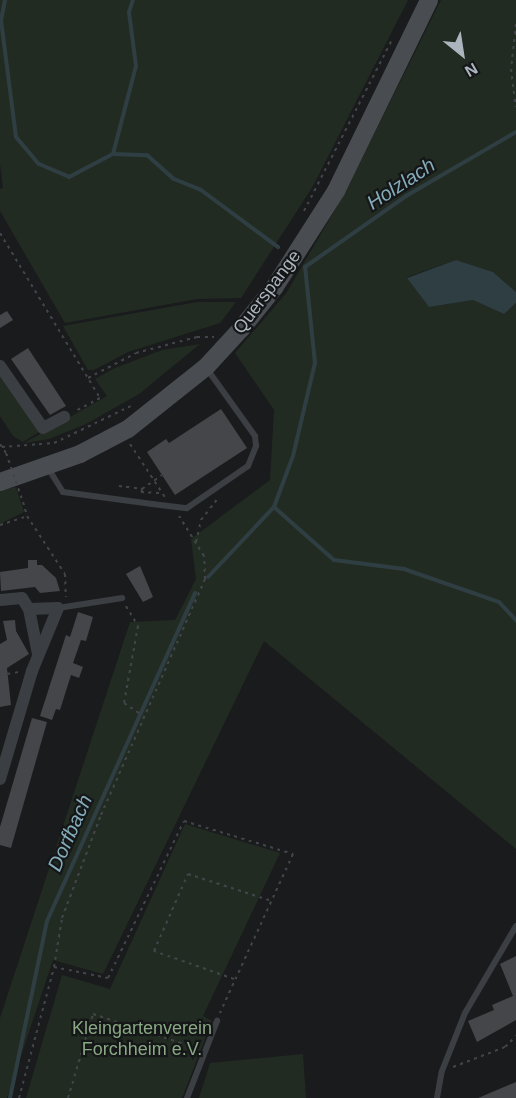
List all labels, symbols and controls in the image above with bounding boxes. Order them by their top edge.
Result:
north arrow [432,24,492,84]
text: N [462,60,481,80]
water label: Holzlach [362,153,440,215]
street label: Querspange [229,246,305,338]
water label: Dorfbach [43,791,97,875]
park label: Kleingartenverein Forchheim e.V. [72,1018,212,1060]

